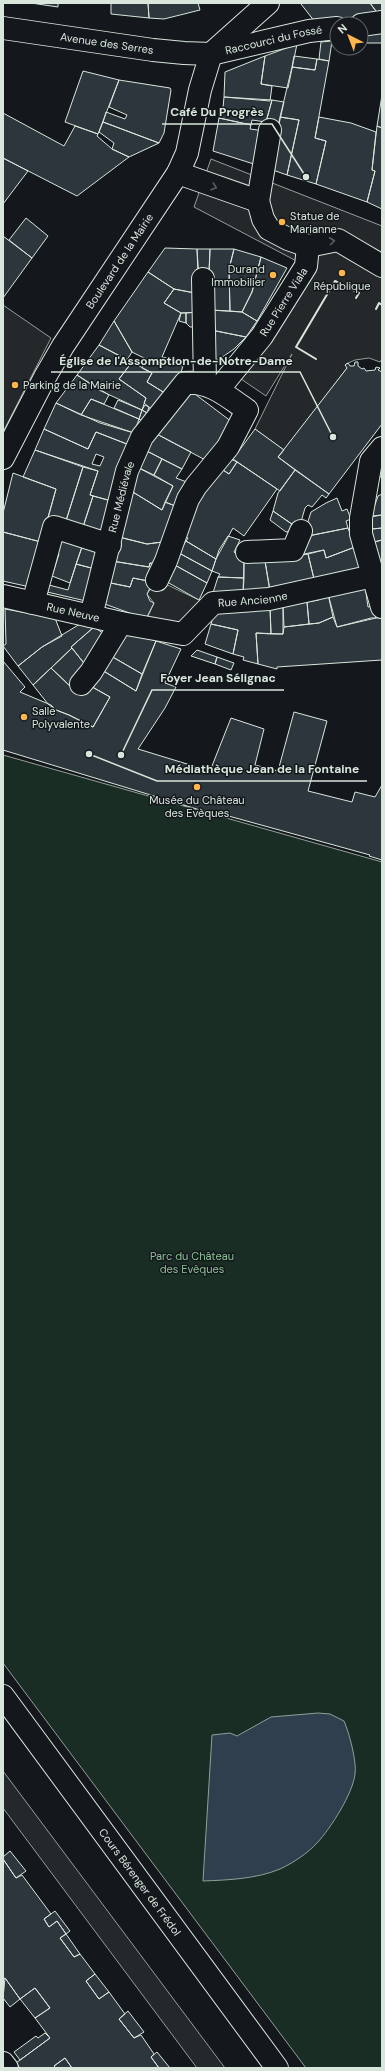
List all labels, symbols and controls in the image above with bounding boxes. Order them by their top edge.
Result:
north arrow [329,16,369,56]
text: N [335,21,350,36]
street label: Raccourci du Fossé [224,23,323,57]
street label: Avenue des Serres [59,29,155,57]
callout: Café Du Progrès [162,100,272,124]
text: Café Du Progrès [170,104,264,120]
one-way arrow [211,182,218,190]
place label: Statue de Marianne [290,209,339,236]
street label: Boulevard de la Mairie [83,211,156,311]
marker: Statue de Marianne [277,217,287,227]
one-way arrow [329,237,336,246]
place label: Durand Immobilier [211,262,265,289]
street label: Rue Pierre Viala [257,265,310,339]
marker: République [337,268,347,278]
marker: Durand Immobilier [268,270,278,280]
place label: République [313,279,371,293]
callout: Église de l'Assomption-de-Notre-Dame [51,348,300,372]
text: Église de l'Assomption-de-Notre-Dame [59,353,293,369]
place label: Parking de la Mairie [23,378,121,392]
marker: Parking de la Mairie [10,380,20,390]
street label: Rue Médiévale [105,459,138,534]
street label: Rue Ancienne [217,588,289,610]
street label: Rue Neuve [45,599,101,625]
callout: Foyer Jean Sélignac [152,666,284,690]
text: Foyer Jean Sélignac [160,670,276,686]
place label: Salle Polyvalente [32,704,90,731]
marker: Salle Polyvalente [19,712,29,722]
callout: Médiathèque Jean de la Fontaine [157,757,367,781]
text: Médiathèque Jean de la Fontaine [165,761,359,777]
marker: Musée du Château des Evèques [192,782,202,792]
place label: Musée du Château des Evèques [149,793,245,820]
park label: Parc du Château des Evêques [150,1249,234,1276]
street label: Cours Bérenger de Frédol [96,1826,184,1938]

